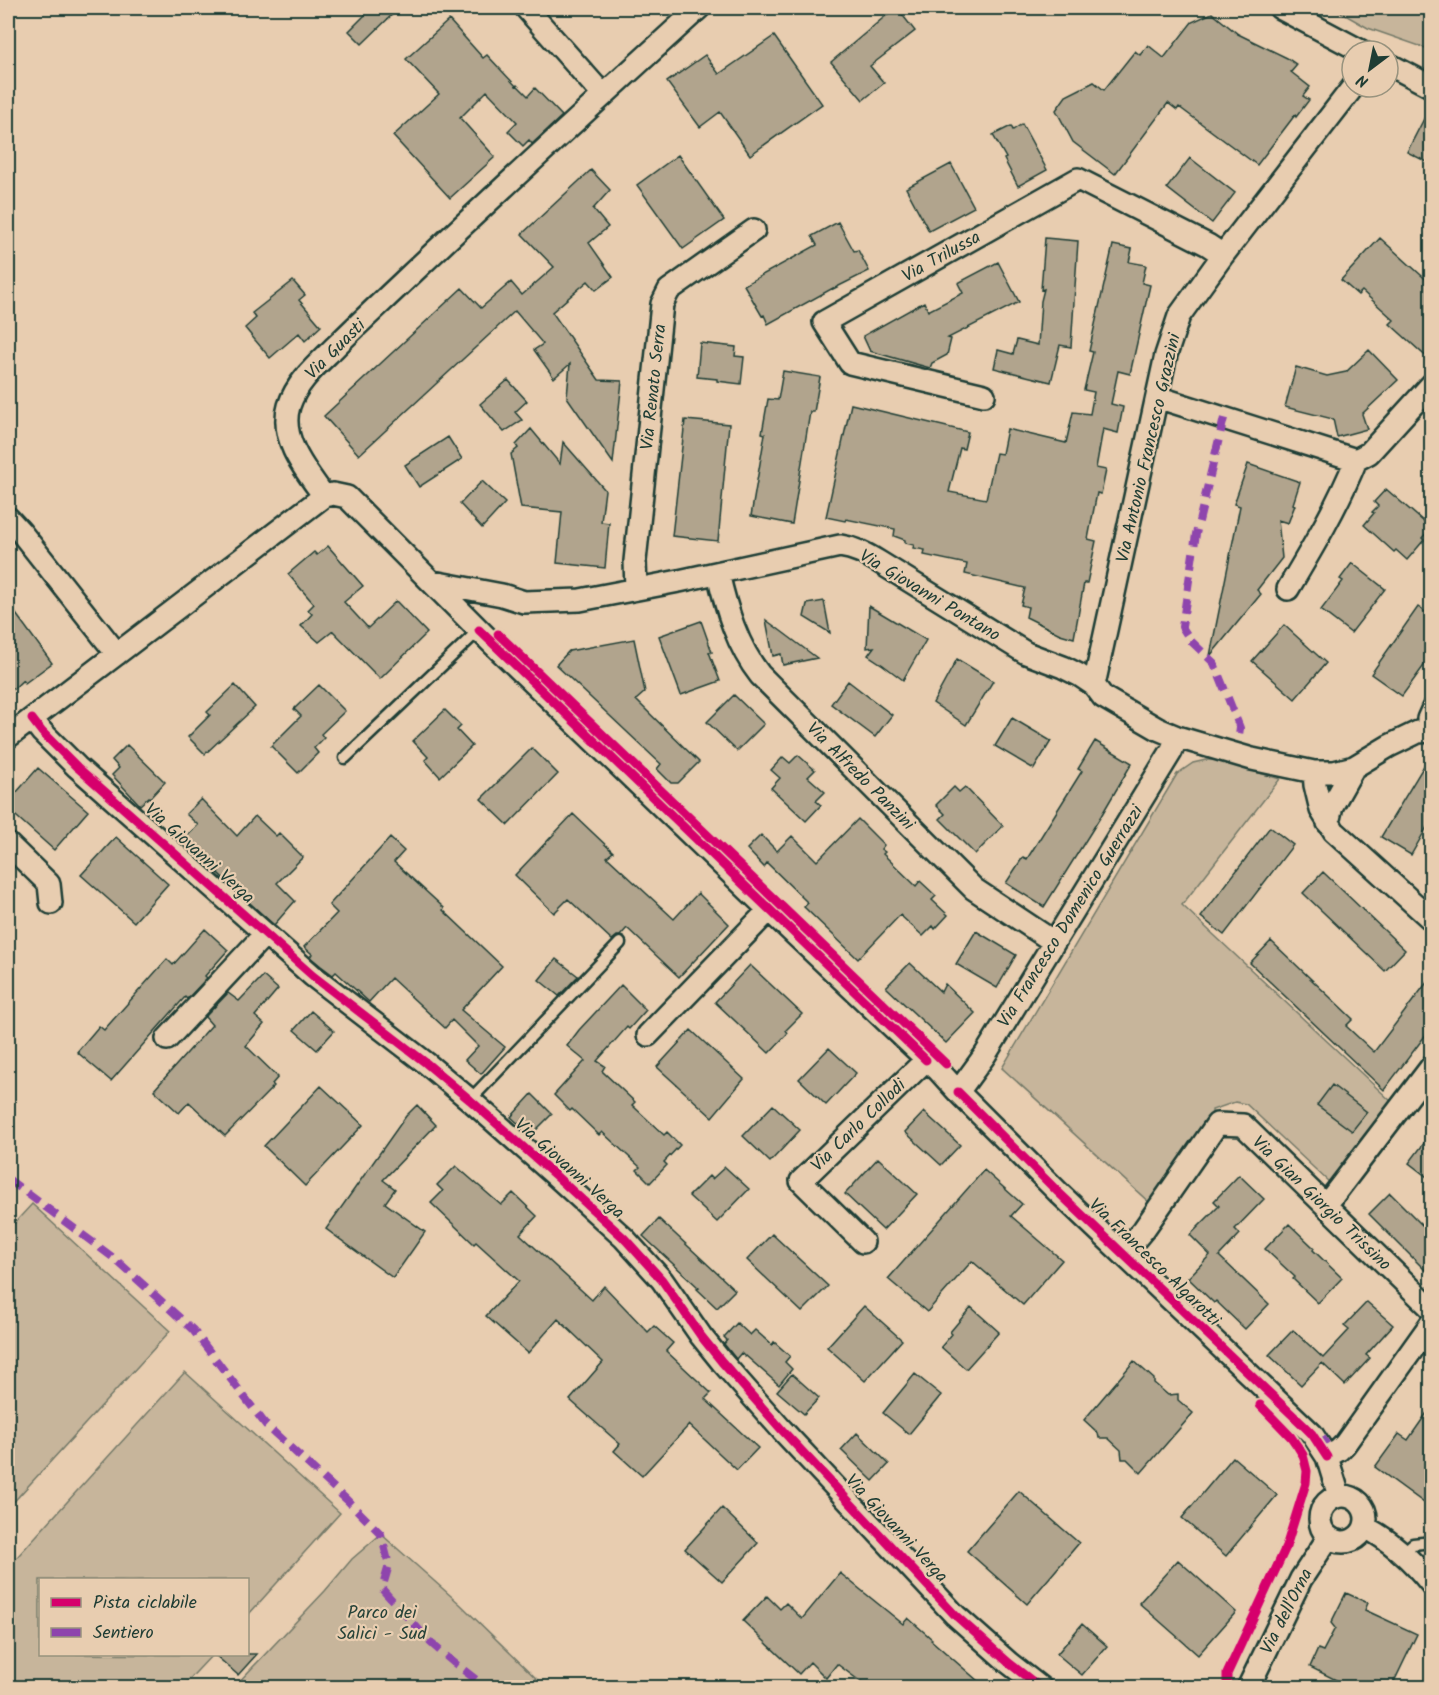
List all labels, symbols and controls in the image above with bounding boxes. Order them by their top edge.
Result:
north arrow [1340,39,1400,99]
text: N [1352,67,1374,94]
street label: Via Trilussa [897,224,986,291]
street label: Via Guasti [299,312,374,387]
street label: Via Renato Serra [633,323,676,452]
street label: Via Antonio Francesco Grazzini [1109,330,1190,566]
street label: Via Giovanni Pontano [853,543,1005,650]
street label: Via Alfredo Panzini [799,716,922,839]
street label: Via Giovanni Verga [137,796,261,912]
street label: Via Francesco Domenico Guerrazzi [991,799,1152,1034]
street label: Via Carlo Collodi [804,1072,914,1179]
street label: Via Giovanni Verga [507,1111,631,1227]
street label: Via Gian Giorgio Trissino [1244,1129,1398,1279]
street label: Via Francesco Algarotti [1081,1192,1227,1335]
street label: Via Giovanni Verga [837,1468,954,1590]
street label: Via dell'Orna [1253,1564,1321,1660]
legend [39,1578,249,1656]
text: Pista ciclabile [93,1589,197,1618]
park label: Parco dei Salici - Sud [338,1599,427,1649]
text: Sentiero [93,1619,154,1648]

